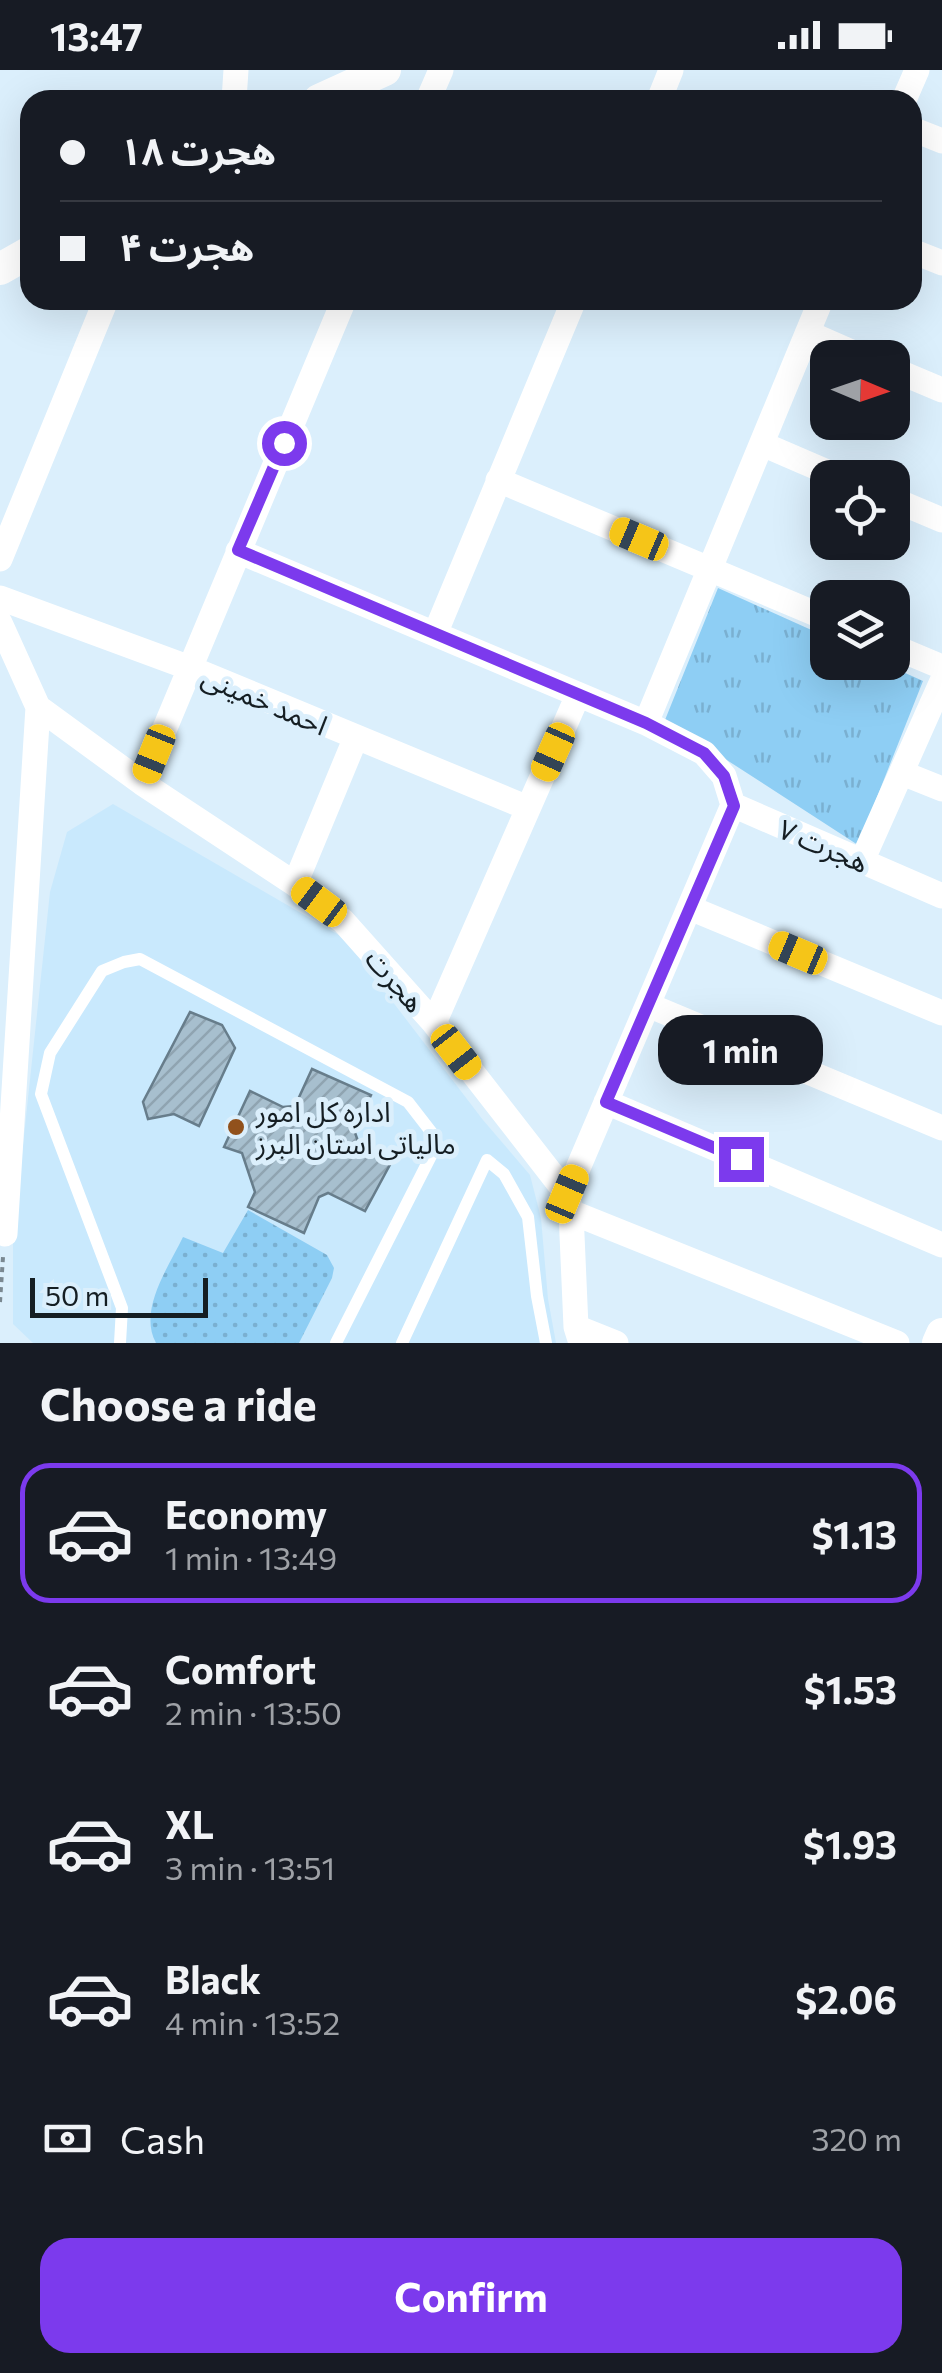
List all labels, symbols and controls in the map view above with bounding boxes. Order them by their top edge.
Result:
text: 13:47 [50,12,143,59]
text: هجرت ۱۸ [120,126,276,173]
text: هجرت ۴ [120,222,254,269]
north arrow [810,340,910,440]
map controls [810,340,910,680]
route start [262,421,307,466]
button: locate [810,460,910,560]
car [606,513,672,565]
button: layers [810,580,910,680]
street label: احمد خمینی [197,658,333,743]
car [527,718,579,786]
car [129,721,179,787]
street label: هجرت ۷ [774,811,874,880]
car [286,872,352,932]
car [765,927,831,979]
street label: هجرت [359,941,433,1019]
callout: 1 min [658,1014,824,1084]
car [426,1019,486,1085]
text: 1 min [703,1030,778,1070]
place label: اداره کل امور مالیاتی استان البرز [255,1094,456,1161]
marker: اداره کل امور مالیاتی استان البرز [225,1116,247,1138]
route end [719,1137,764,1182]
car [541,1161,593,1227]
scale bar [30,1273,208,1318]
text: 50 m [45,1278,109,1312]
text: Choose a ride [40,1375,317,1430]
icon: car [45,1488,135,1578]
text: Economy [165,1490,327,1537]
text: $1.13 [811,1510,897,1557]
text: 1 min · 13:49 [165,1537,337,1577]
icon: car [45,1643,135,1733]
text: Comfort [165,1645,316,1692]
text: $1.53 [804,1665,897,1712]
text: 2 min · 13:50 [165,1692,342,1732]
icon: car [45,1798,135,1888]
text: XL [165,1800,214,1847]
text: $1.93 [803,1820,897,1867]
text: 3 min · 13:51 [165,1847,335,1887]
icon: car [45,1953,135,2043]
text: Black [165,1955,261,2002]
text: $2.06 [795,1975,897,2022]
text: 4 min · 13:52 [165,2002,340,2042]
icon: cash [40,2111,95,2166]
text: Cash [120,2115,205,2162]
text: 320 m [811,2118,902,2158]
button: Confirm [40,2238,902,2353]

